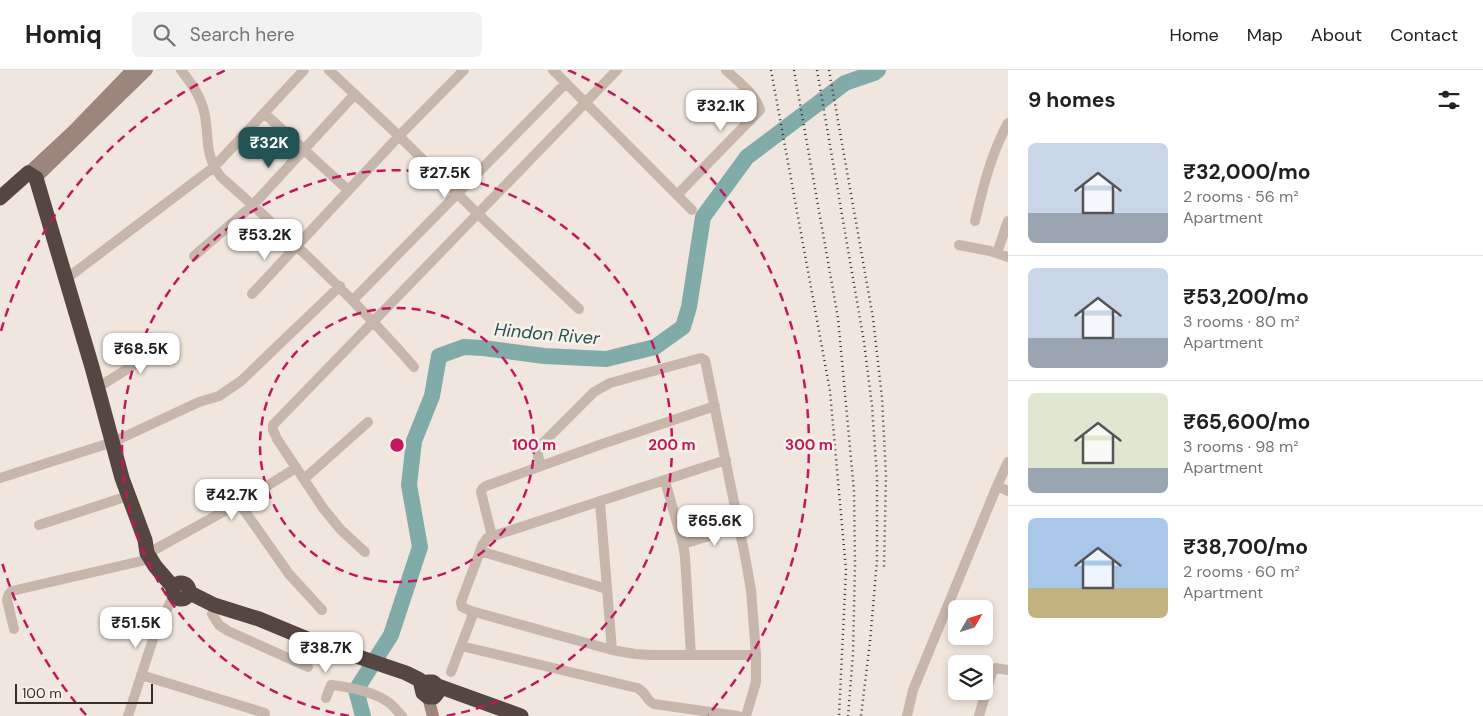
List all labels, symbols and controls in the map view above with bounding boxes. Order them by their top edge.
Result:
search box [132,12,482,57]
text: Homiq [25,19,102,50]
icon: search [150,21,178,49]
text: Search here [190,22,295,47]
text: Home [1169,23,1219,47]
text: Map [1247,23,1283,47]
text: About [1311,23,1362,47]
text: Contact [1390,23,1458,47]
text: 9 homes [1028,86,1116,114]
icon: filters [1435,86,1463,114]
pin: ₹32.1K [680,90,762,132]
text: ₹32.1K [697,95,745,116]
pin: ₹32K [239,126,299,169]
text: ₹32K [249,132,289,153]
pin: ₹27.5K [404,156,486,199]
text: ₹32,000/mo [1183,158,1311,186]
text: ₹27.5K [419,162,471,183]
icon: home [1068,163,1128,223]
text: 2 rooms · 56 m² [1183,186,1299,207]
text: Apartment [1183,207,1263,228]
pin: ₹53.2K [224,218,306,261]
text: ₹53.2K [238,224,292,245]
text: ₹53,200/mo [1183,283,1309,311]
icon: home [1068,288,1128,348]
text: 3 rooms · 80 m² [1183,311,1300,332]
water label: Hindon River [493,317,602,351]
pin: ₹68.5K [100,332,182,375]
text: Apartment [1183,332,1263,353]
text: ₹68.5K [114,338,168,359]
text: ₹65,600/mo [1183,408,1310,436]
icon: home [1068,413,1128,473]
text: 100 m [512,435,556,455]
text: 200 m [648,435,696,455]
text: 300 m [785,435,833,455]
centre of rings [388,436,406,454]
text: 3 rooms · 98 m² [1183,436,1299,457]
text: Apartment [1183,457,1263,478]
pin: ₹42.7K [191,478,273,521]
text: ₹42.7K [206,484,258,505]
pin: ₹65.6K [674,504,756,547]
text: ₹65.6K [688,510,742,531]
text: ₹38,700/mo [1183,533,1308,561]
icon: home [1068,538,1128,598]
text: 2 rooms · 60 m² [1183,561,1300,582]
text: Apartment [1183,582,1263,603]
north arrow [948,600,992,645]
map controls [948,600,993,700]
pin: ₹51.5K [95,606,177,649]
text: ₹51.5K [111,612,161,633]
pin: ₹38.7K [285,632,367,674]
text: ₹38.7K [300,637,352,658]
button: layers [948,655,993,700]
scale bar [15,681,152,704]
text: 100 m [22,684,62,702]

